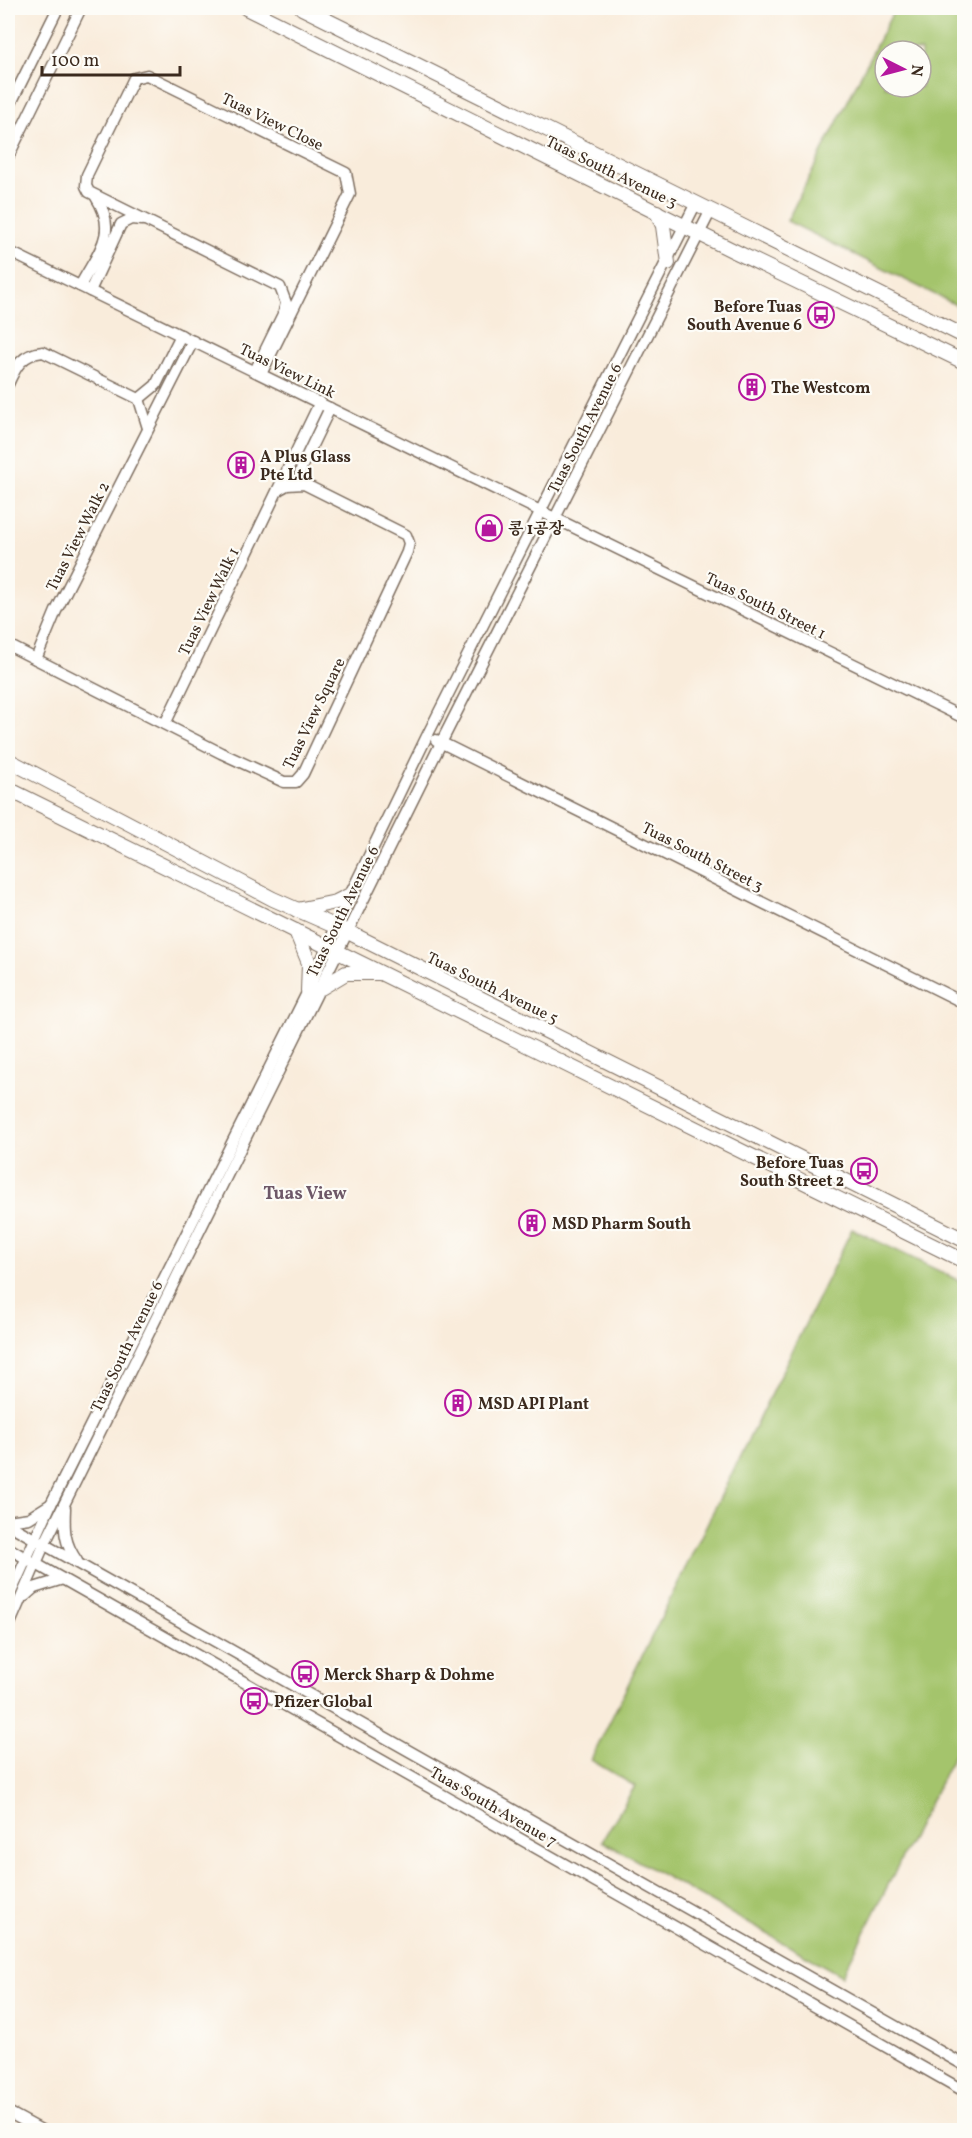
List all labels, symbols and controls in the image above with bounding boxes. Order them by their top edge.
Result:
scale bar [42,39,180,77]
north arrow [873,39,933,99]
text: 100 m [51,49,100,74]
text: N [904,63,927,78]
street label: Tuas View Close [217,89,327,157]
street label: Tuas South Avenue 3 [542,131,681,214]
place label: Before Tuas South Avenue 6 [687,297,802,337]
bus stop icon: Before Tuas South Avenue 6 [806,300,836,330]
street label: Tuas View Link [235,339,339,405]
street label: Tuas South Avenue 6 [543,360,628,498]
building icon: The Westcom [737,372,767,402]
place label: The Westcom [771,378,870,400]
place label: A Plus Glass Pte Ltd [260,447,351,487]
building icon: A Plus Glass Pte Ltd [226,450,256,480]
street label: Tuas View Walk 2 [42,478,116,596]
shop icon: 콩 1공장 [474,513,504,543]
place label: 콩 1공장 [508,519,565,541]
street label: Tuas View Walk 1 [174,544,246,660]
street label: Tuas South Street 1 [701,568,829,646]
street label: Tuas View Square [278,654,351,773]
street label: Tuas South Street 3 [638,818,767,898]
street label: Tuas South Avenue 6 [302,842,385,981]
street label: Tuas South Avenue 5 [423,947,561,1030]
place label: Before Tuas South Street 2 [740,1153,844,1193]
bus stop icon: Before Tuas South Street 2 [849,1156,879,1186]
district label: Tuas View [263,1182,347,1207]
building icon: MSD Pharm South [517,1208,547,1238]
place label: MSD Pharm South [552,1214,691,1236]
street label: Tuas South Avenue 6 [86,1277,169,1416]
building icon: MSD API Plant [443,1388,473,1418]
place label: MSD API Plant [478,1394,589,1416]
bus stop icon: Merck Sharp & Dohme [290,1659,320,1689]
place label: Merck Sharp & Dohme [324,1665,494,1687]
bus stop icon: Pfizer Global [239,1686,269,1716]
place label: Pfizer Global [274,1692,373,1714]
street label: Tuas South Avenue 7 [425,1762,561,1853]

